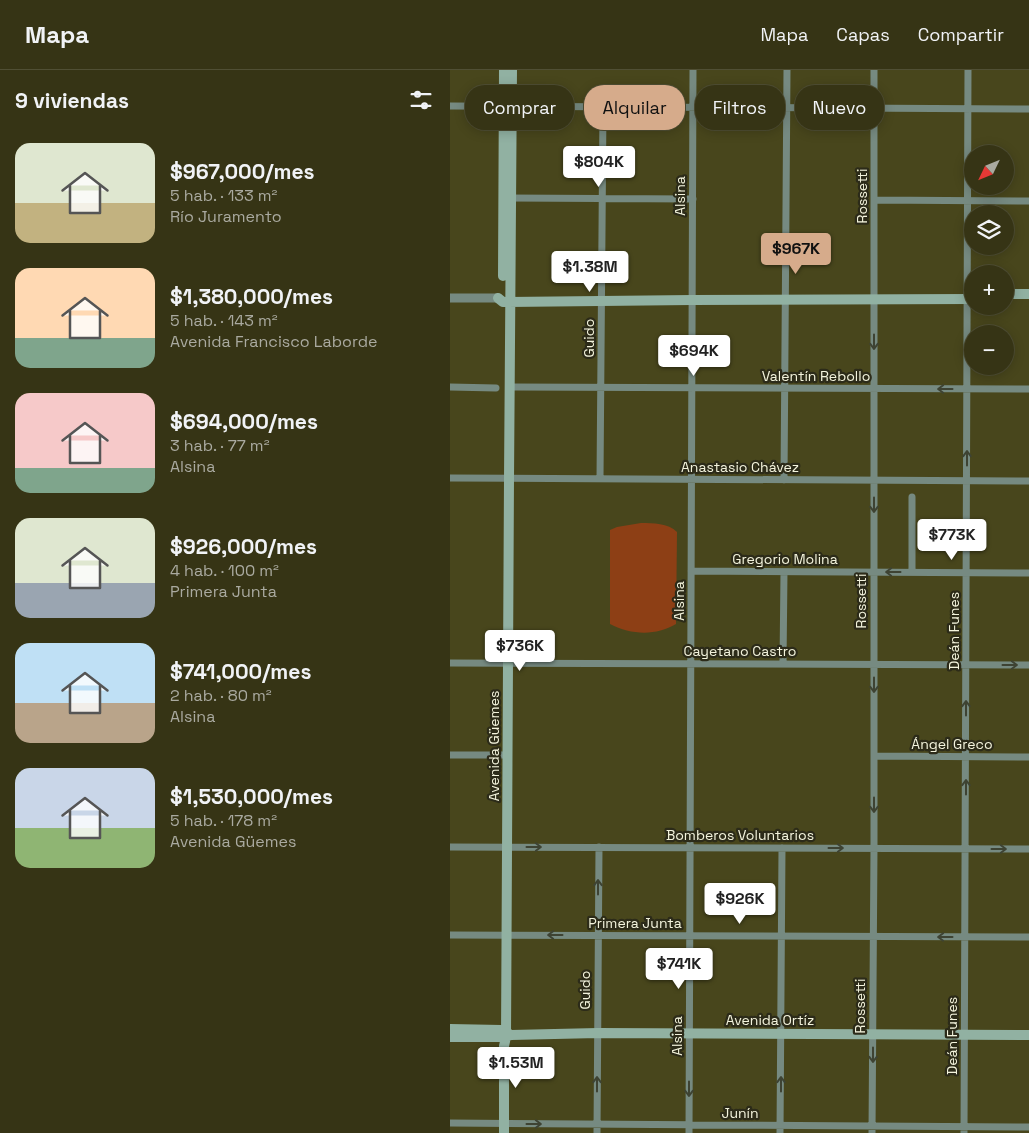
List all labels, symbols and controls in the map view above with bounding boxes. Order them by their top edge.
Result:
text: Mapa [25,19,89,50]
text: Mapa [760,23,808,46]
text: Capas [836,23,890,46]
text: Compartir [918,23,1004,46]
chip: Comprar [465,85,574,130]
chip: Alquilar [584,85,685,130]
chip: Filtros [695,85,785,130]
chip: Nuevo [795,85,884,130]
icon: filters [407,86,435,114]
text: 9 viviendas [15,87,129,114]
north arrow [964,145,1014,195]
map controls [964,145,1014,375]
pin: $804K [564,146,634,188]
text: $804K [574,151,624,172]
text: $967,000/mes [170,158,315,185]
icon: home [55,163,115,223]
street label: Rossetti [853,169,871,223]
street label: Alsina [671,176,689,216]
text: 5 hab. · 133 m² [170,185,277,206]
button: layers [964,205,1014,255]
text: Río Juramento [170,206,282,227]
pin: $967K [761,232,831,275]
text: $967K [772,238,820,259]
pin: $1.38M [549,250,631,293]
text: $1.38M [562,256,618,277]
button: + [964,265,1014,315]
text: $1,380,000/mes [170,283,333,310]
icon: home [55,288,115,348]
text: 5 hab. · 143 m² [170,310,278,331]
street label: Guido [580,319,598,357]
button: − [964,325,1014,375]
text: Avenida Francisco Laborde [170,331,377,352]
pin: $694K [659,334,729,377]
one-way arrow [869,334,879,350]
text: $694K [669,340,719,361]
street label: Valentín Rebollo [762,367,870,385]
one-way arrow [938,384,954,394]
text: $694,000/mes [170,408,318,435]
icon: home [55,413,115,473]
text: 3 hab. · 77 m² [170,435,269,456]
one-way arrow [962,450,972,466]
text: Alsina [170,456,215,477]
street label: Anastasio Chávez [681,458,799,476]
one-way arrow [869,496,879,513]
pin: $773K [917,518,987,561]
text: $773K [928,524,976,545]
text: $926,000/mes [170,533,317,560]
icon: home [55,538,115,598]
street label: Gregorio Molina [732,550,838,568]
text: 4 hab. · 100 m² [170,560,279,581]
one-way arrow [885,567,902,577]
street label: Rossetti [852,574,870,628]
text: Primera Junta [170,581,277,602]
street label: Alsina [670,581,688,621]
street label: Deán Funes [945,592,963,670]
pin: $736K [485,630,555,672]
text: $736K [496,635,544,656]
street label: Cayetano Castro [683,642,797,660]
text: $741,000/mes [170,658,311,685]
one-way arrow [1002,660,1018,670]
icon: home [55,663,115,723]
one-way arrow [869,676,879,693]
text: 2 hab. · 80 m² [170,685,272,706]
street label: Avenida Güemes [485,691,503,801]
one-way arrow [961,700,971,716]
text: Alsina [170,706,215,727]
street label: Ángel Greco [911,735,993,753]
one-way arrow [961,779,971,796]
text: $1,530,000/mes [170,783,333,810]
icon: home [55,788,115,848]
one-way arrow [869,796,879,813]
text: 5 hab. · 178 m² [170,810,277,831]
street label: Bomberos Voluntarios [666,826,814,844]
text: Avenida Güemes [170,831,296,852]
one-way arrow [525,842,541,852]
one-way arrow [828,843,844,853]
one-way arrow [990,844,1006,854]
one-way arrow [593,879,603,896]
pin: $926K [705,882,775,925]
text: $926K [716,888,765,909]
street label: Primera Junta [588,914,682,932]
one-way arrow [548,930,564,940]
one-way arrow [938,932,954,942]
pin: $741K [644,948,714,990]
text: $741K [657,953,701,974]
street label: Guido [576,971,594,1009]
street label: Rossetti [851,979,869,1033]
street label: Deán Funes [943,997,961,1075]
street label: Avenida Ortíz [726,1011,814,1029]
street label: Alsina [668,1016,686,1056]
pin: $1.53M [475,1046,557,1089]
one-way arrow [868,1046,878,1063]
text: $1.53M [488,1052,544,1073]
one-way arrow [592,1077,602,1093]
one-way arrow [776,1077,786,1093]
one-way arrow [684,1080,694,1096]
street label: Junín [721,1104,759,1122]
one-way arrow [525,1119,541,1129]

